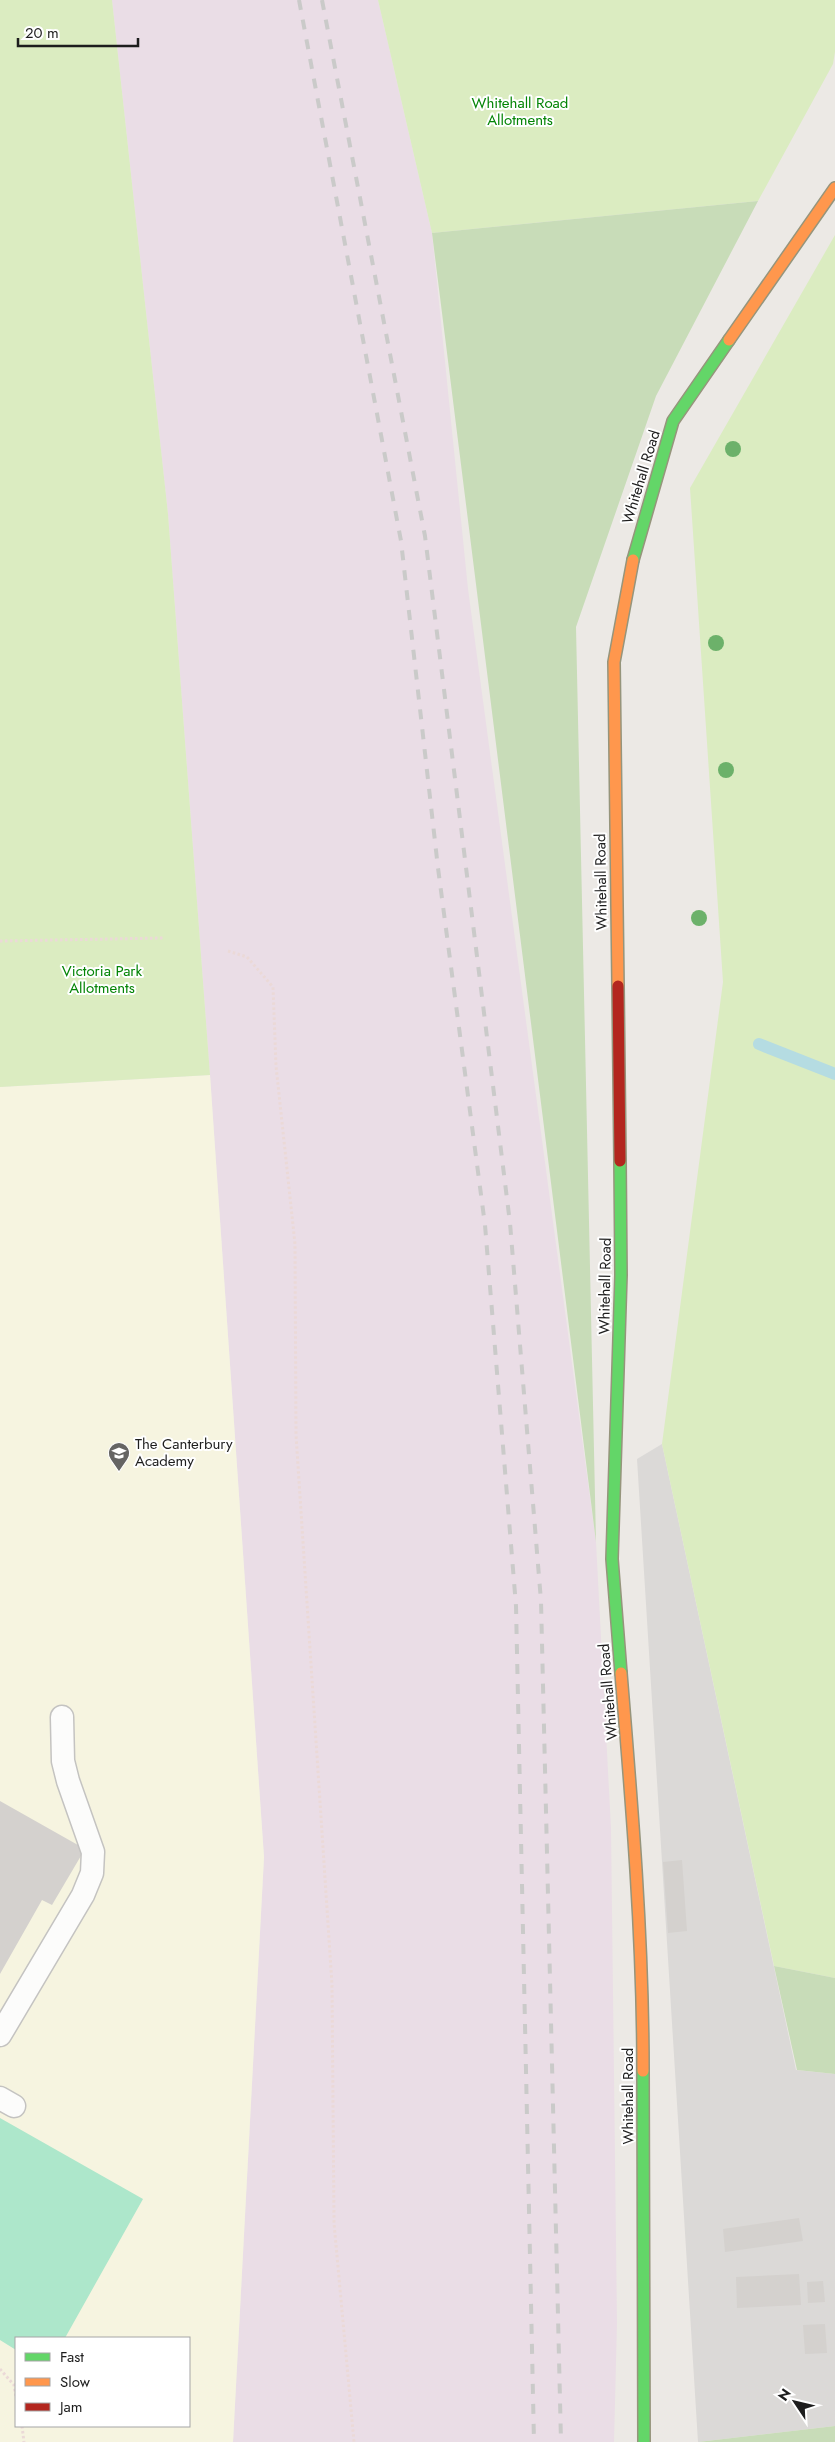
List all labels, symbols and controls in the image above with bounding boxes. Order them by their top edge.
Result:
scale bar [18,15,138,47]
text: 20 m [25,22,59,44]
park label: Whitehall Road Allotments [472,92,568,131]
street label: Whitehall Road [616,428,666,526]
street label: Whitehall Road [589,833,613,931]
park label: Victoria Park Allotments [62,960,143,999]
street label: Whitehall Road [593,1237,617,1335]
place label: The Canterbury Academy [135,1433,233,1472]
school or university icon: The Canterbury Academy [107,1441,131,1472]
street label: Whitehall Road [593,1643,623,1741]
street label: Whitehall Road [617,2048,639,2144]
legend [15,2337,190,2427]
text: Fast [60,2346,84,2368]
text: Slow [60,2371,91,2393]
north arrow [770,2377,820,2427]
text: N [773,2384,796,2405]
text: Jam [58,2396,83,2418]

